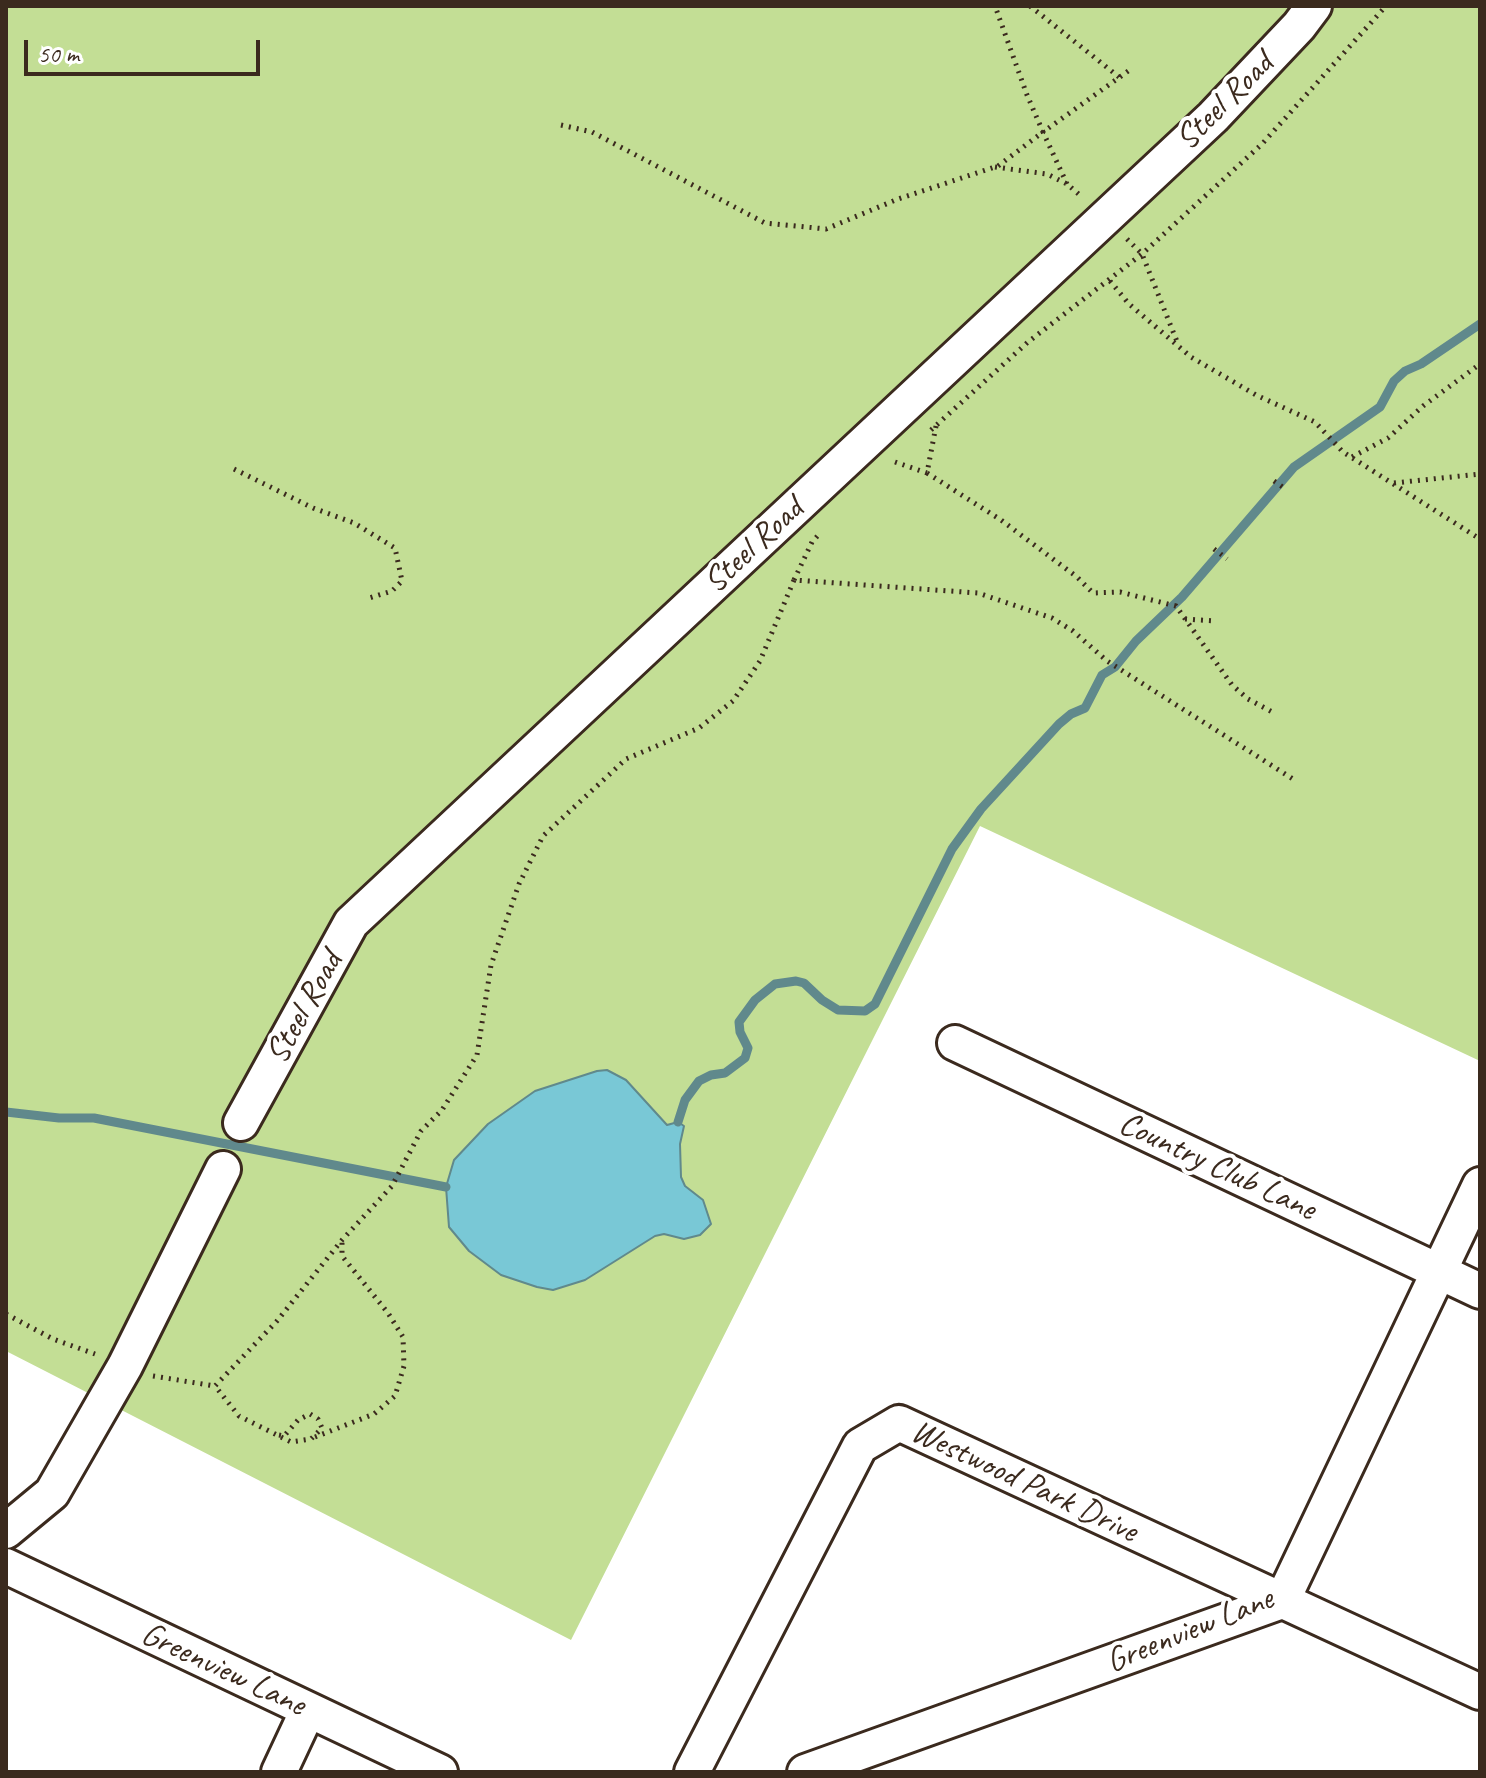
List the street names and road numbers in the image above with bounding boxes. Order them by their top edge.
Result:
street label: Steel Road [1168,45,1282,159]
street label: Steel Road [696,490,812,602]
street label: Steel Road [258,945,352,1071]
street label: Country Club Lane [1112,1104,1322,1230]
street label: Westwood Park Drive [904,1412,1144,1552]
street label: Greenview Lane [1101,1579,1279,1683]
street label: Greenview Lane [134,1614,312,1726]

